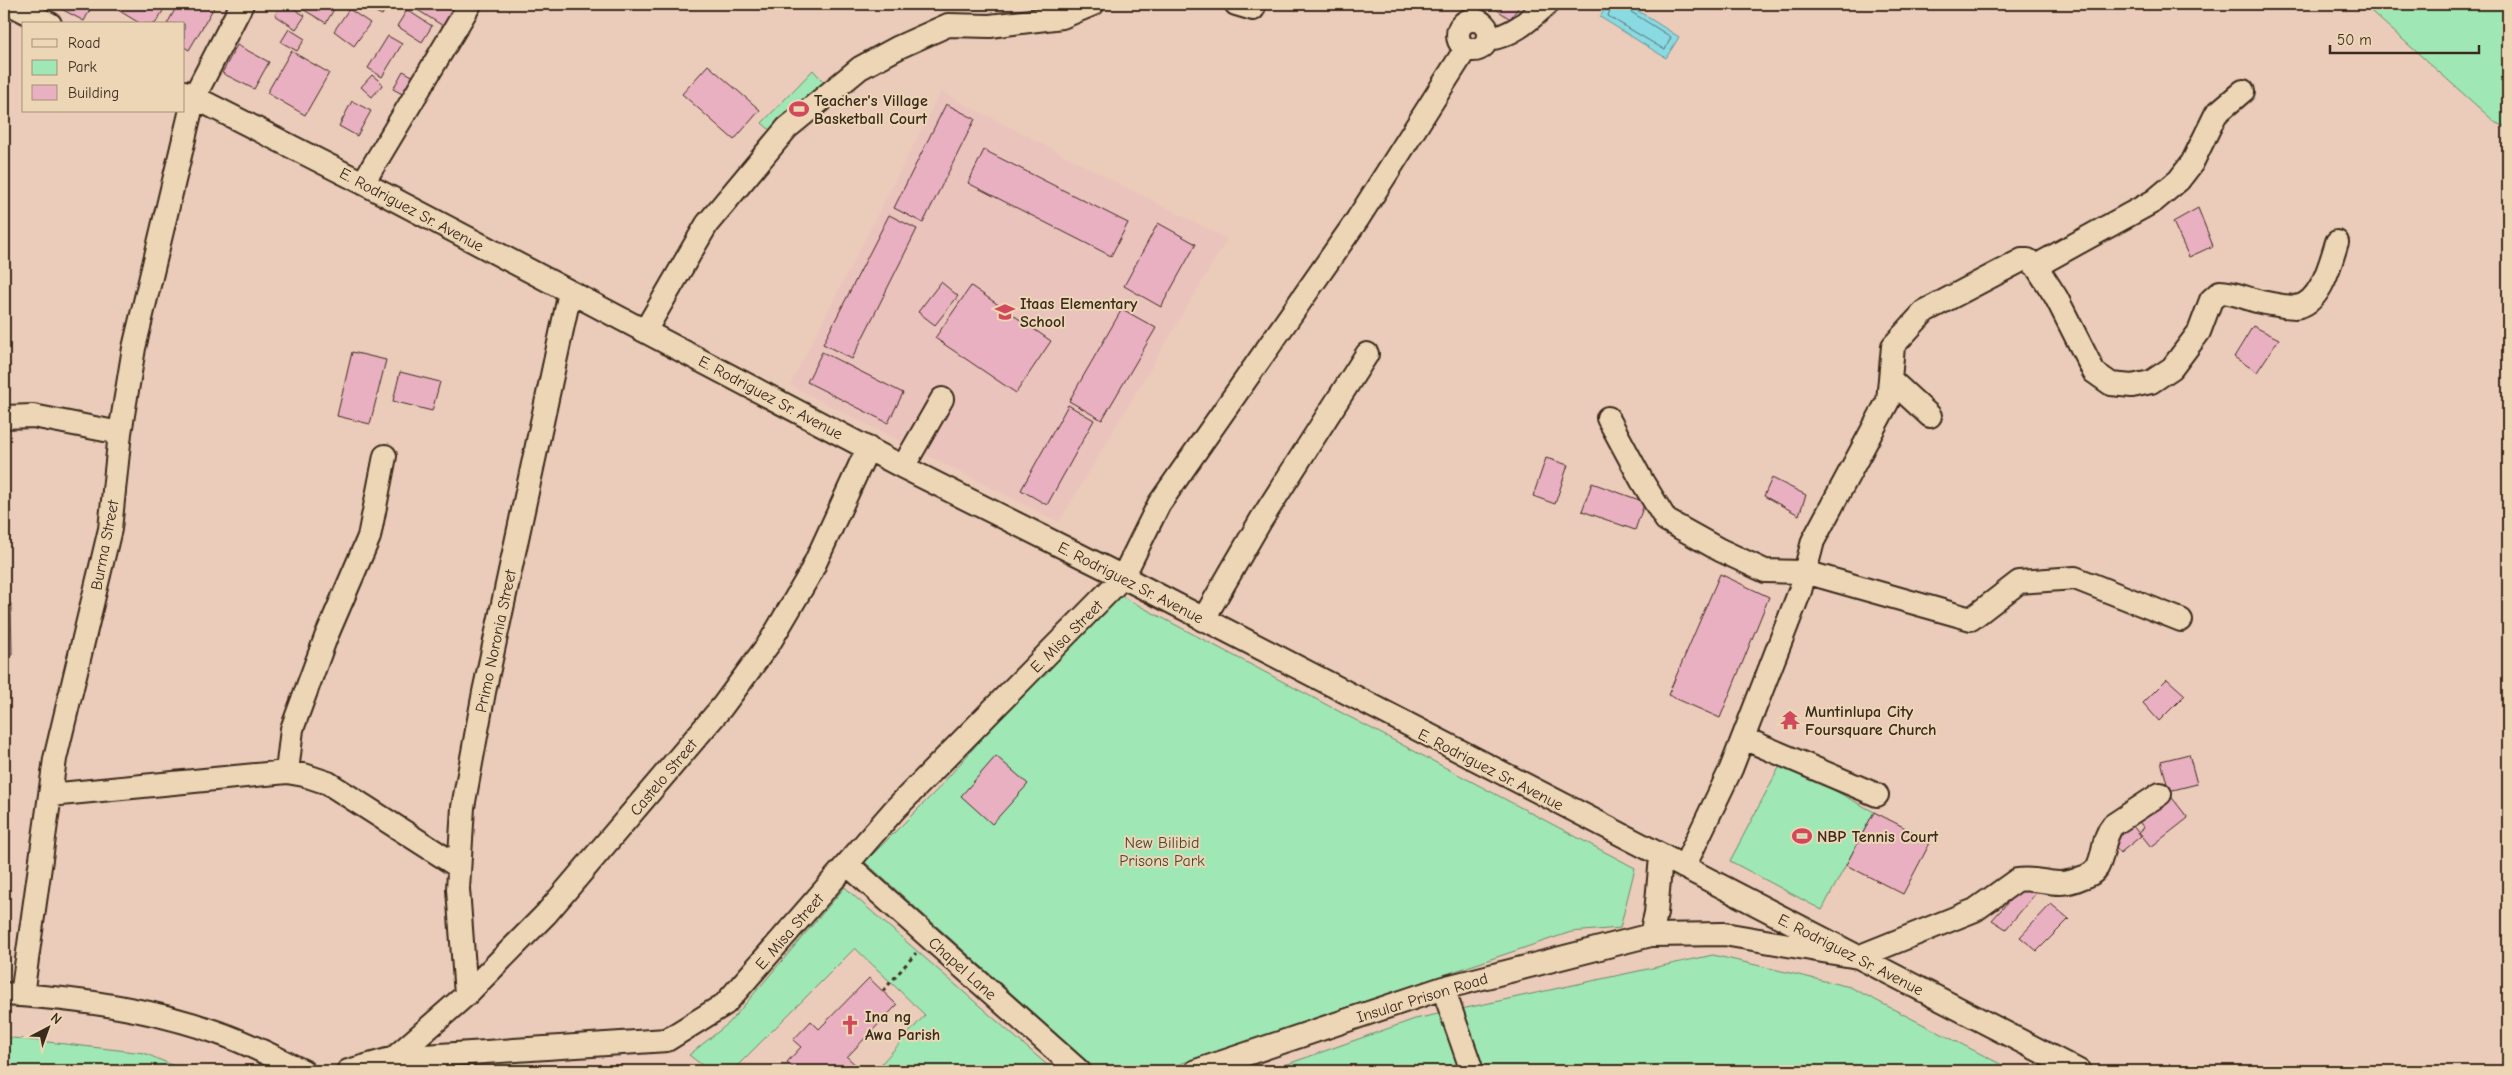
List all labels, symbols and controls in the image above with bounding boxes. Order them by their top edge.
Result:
legend [22,22,185,112]
scale bar [2330,22,2478,54]
text: 50 m [2337,31,2372,49]
text: Road [68,34,100,52]
text: Park [68,58,97,76]
text: Building [68,84,119,102]
place label: Teacher's Village Basketball Court [814,92,928,128]
sports icon: Teacher's Village Basketball Court [788,98,810,120]
street label: E. Rodriguez Sr. Avenue [336,164,487,256]
place label: Itaas Elementary School [1020,295,1138,331]
school or university icon: Itaas Elementary School [994,301,1016,323]
street label: E. Rodriguez Sr. Avenue [695,352,846,444]
street label: Burma Street [87,498,123,592]
street label: E. Rodriguez Sr. Avenue [1055,538,1206,627]
street label: Primo Noronia Street [472,568,520,714]
street label: E. Misa Street [1027,597,1107,677]
place label: Muntinlupa City Foursquare Church [1805,703,1937,739]
temple icon: Muntinlupa City Foursquare Church [1779,709,1801,731]
street label: E. Rodriguez Sr. Avenue [1415,725,1566,814]
street label: Castelo Street [627,735,701,820]
sports icon: NBP Tennis Court [1791,825,1813,847]
place label: NBP Tennis Court [1817,828,1939,846]
park label: New Bilibid Prisons Park [1119,834,1205,870]
street label: E. Misa Street [752,890,828,973]
street label: E. Rodriguez Sr. Avenue [1775,910,1926,999]
street label: Chapel Lane [925,934,1000,1004]
street label: Insular Prison Road [1355,969,1490,1026]
north arrow [22,1002,72,1052]
place label: Ina ng Awa Parish [865,1008,940,1044]
text: N [47,1009,65,1028]
church icon: Ina ng Awa Parish [839,1014,861,1036]

